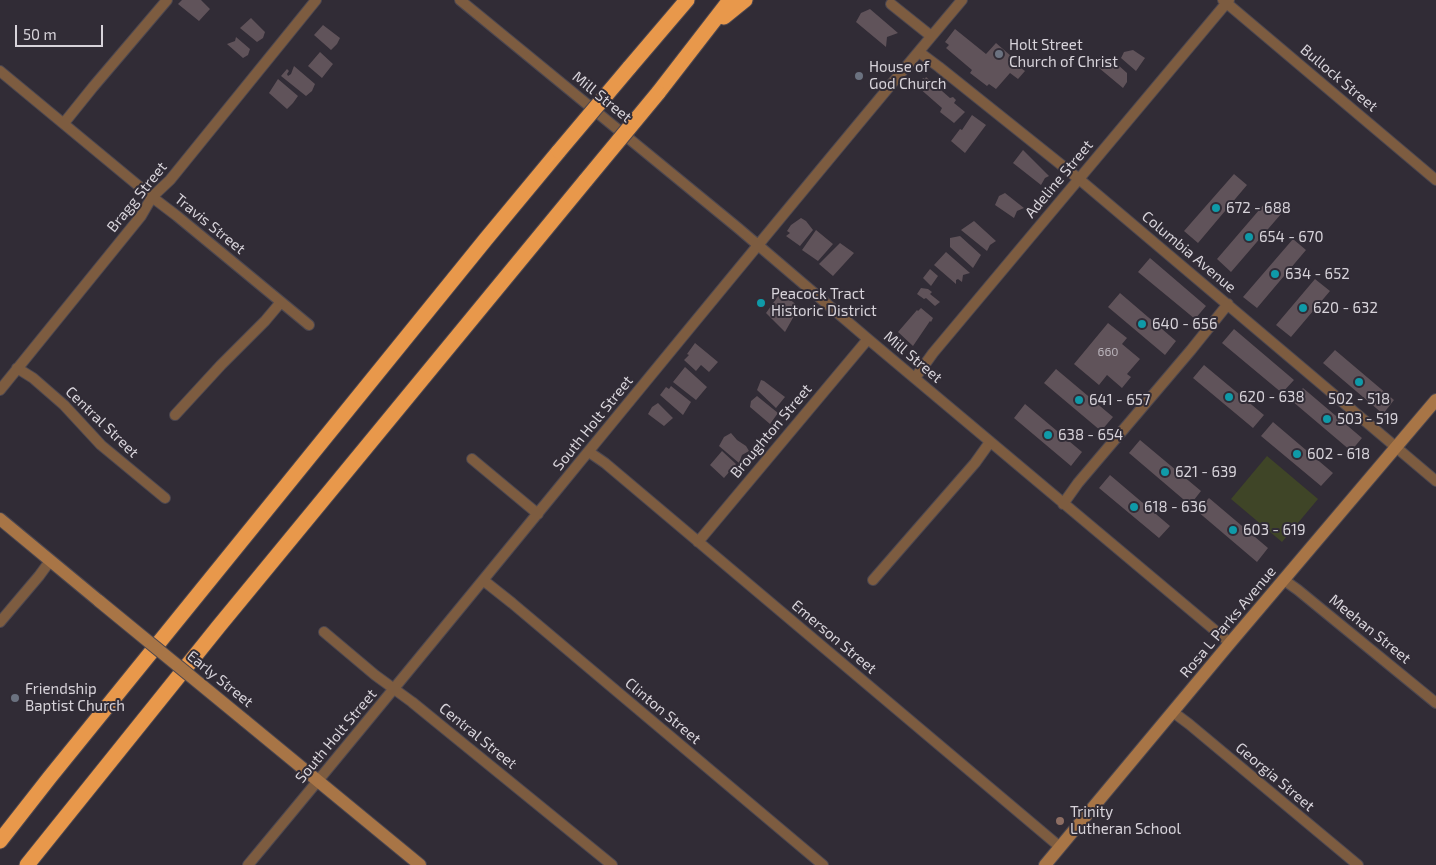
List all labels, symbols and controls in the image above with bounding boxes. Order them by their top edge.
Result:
scale bar [18,15,105,47]
text: 50 m [23,25,57,43]
place label: Holt Street Church of Christ [1009,36,1118,71]
street label: Bullock Street [1297,40,1381,116]
marker: Holt Street Church of Christ [993,48,1005,60]
place label: House of God Church [869,58,947,93]
street label: Mill Street [569,68,635,126]
marker: House of God Church [853,70,865,82]
street label: Adeline Street [1021,136,1097,222]
street label: Bragg Street [103,158,171,236]
street label: Travis Street [171,190,249,258]
place label: 672 - 688 [1226,199,1291,217]
marker: 672 - 688 [1210,202,1222,214]
street label: Columbia Avenue [1138,207,1240,297]
place label: 654 - 670 [1259,228,1324,246]
marker: 654 - 670 [1243,231,1255,243]
place label: 634 - 652 [1285,265,1350,283]
marker: 634 - 652 [1269,268,1281,280]
place label: Peacock Tract Historic District [771,285,877,320]
marker: Peacock Tract Historic District [755,297,767,309]
place label: 620 - 632 [1313,299,1378,317]
marker: 620 - 632 [1297,302,1309,314]
place label: 640 - 656 [1152,315,1217,333]
marker: 640 - 656 [1136,318,1148,330]
street label: Mill Street [880,327,946,387]
house number: 660 [1098,345,1118,359]
street label: South Holt Street [549,372,637,474]
marker: 502 - 518 [1353,376,1365,388]
street label: Broughton Street [726,380,816,482]
street label: Central Street [62,383,142,461]
place label: 620 - 638 [1239,388,1305,406]
place label: 502 - 518 [1328,390,1390,408]
place label: 641 - 657 [1089,391,1150,409]
marker: 620 - 638 [1223,391,1235,403]
marker: 641 - 657 [1073,394,1085,406]
place label: 503 - 519 [1337,410,1398,428]
marker: 503 - 519 [1321,413,1333,425]
place label: 638 - 654 [1058,426,1123,444]
marker: 638 - 654 [1042,429,1054,441]
place label: 602 - 618 [1307,445,1370,463]
marker: 602 - 618 [1291,448,1303,460]
place label: 621 - 639 [1175,463,1237,481]
marker: 621 - 639 [1159,466,1171,478]
place label: 618 - 636 [1144,498,1207,516]
marker: 618 - 636 [1128,501,1140,513]
place label: 603 - 619 [1243,521,1306,539]
marker: 603 - 619 [1227,524,1239,536]
street label: Rosa L Parks Avenue [1176,563,1280,681]
street label: Meehan Street [1325,591,1415,667]
street label: Emerson Street [788,596,880,678]
street label: Early Street [183,647,257,711]
street label: Clinton Street [621,674,705,748]
place label: Friendship Baptist Church [25,680,125,715]
street label: South Holt Street [292,685,380,787]
marker: Friendship Baptist Church [9,692,21,704]
street label: Central Street [436,699,520,773]
street label: Georgia Street [1232,739,1318,815]
place label: Trinity Lutheran School [1070,803,1181,838]
marker: Trinity Lutheran School [1054,815,1066,827]

